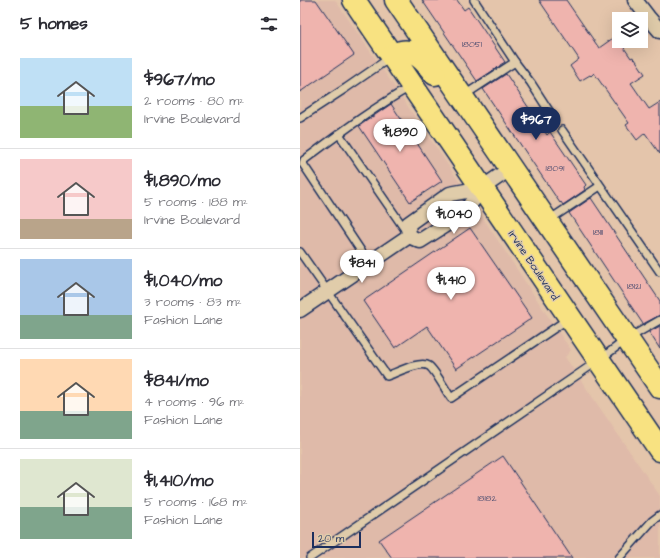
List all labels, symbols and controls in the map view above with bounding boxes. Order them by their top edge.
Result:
text: 5 homes [20,12,88,36]
map controls [612,12,648,48]
button: layers [612,12,648,48]
icon: filters [258,13,280,35]
house number: 18051 [462,38,482,51]
text: $967/mo [144,68,215,92]
icon: home [52,74,100,122]
text: 2 rooms · 80 m² [144,92,244,110]
pin: $967 [512,107,560,141]
text: Irvine Boulevard [144,110,240,128]
text: $967 [521,111,551,129]
pin: $1,890 [367,119,433,153]
text: $1,890 [382,123,418,141]
house number: 18091 [546,162,564,175]
text: $1,890/mo [144,169,221,193]
icon: home [52,175,100,223]
text: 5 rooms · 188 m² [144,193,248,211]
pin: $1,040 [421,201,487,235]
text: $1,040 [436,205,472,223]
text: Irvine Boulevard [144,211,240,229]
house number: 18111 [593,226,603,239]
street label: Irvine Boulevard [505,227,563,303]
pin: $841 [338,250,386,284]
text: $841 [349,254,375,272]
pin: $1,410 [418,267,484,301]
text: $1,040/mo [144,269,222,293]
text: $1,410 [436,271,466,289]
icon: home [52,275,100,323]
house number: 18121 [627,280,641,293]
text: 3 rooms · 83 m² [144,293,242,311]
text: Fashion Lane [144,311,223,329]
text: $841/mo [144,369,209,393]
icon: home [52,375,100,423]
text: 4 rooms · 96 m² [144,393,244,411]
text: Fashion Lane [144,411,223,429]
text: $1,410/mo [144,469,214,493]
icon: home [52,475,100,523]
house number: 18182 [477,492,497,505]
text: 5 rooms · 168 m² [144,493,248,511]
text: Fashion Lane [144,511,223,529]
scale bar [312,530,361,549]
text: 20 m [318,531,344,546]

